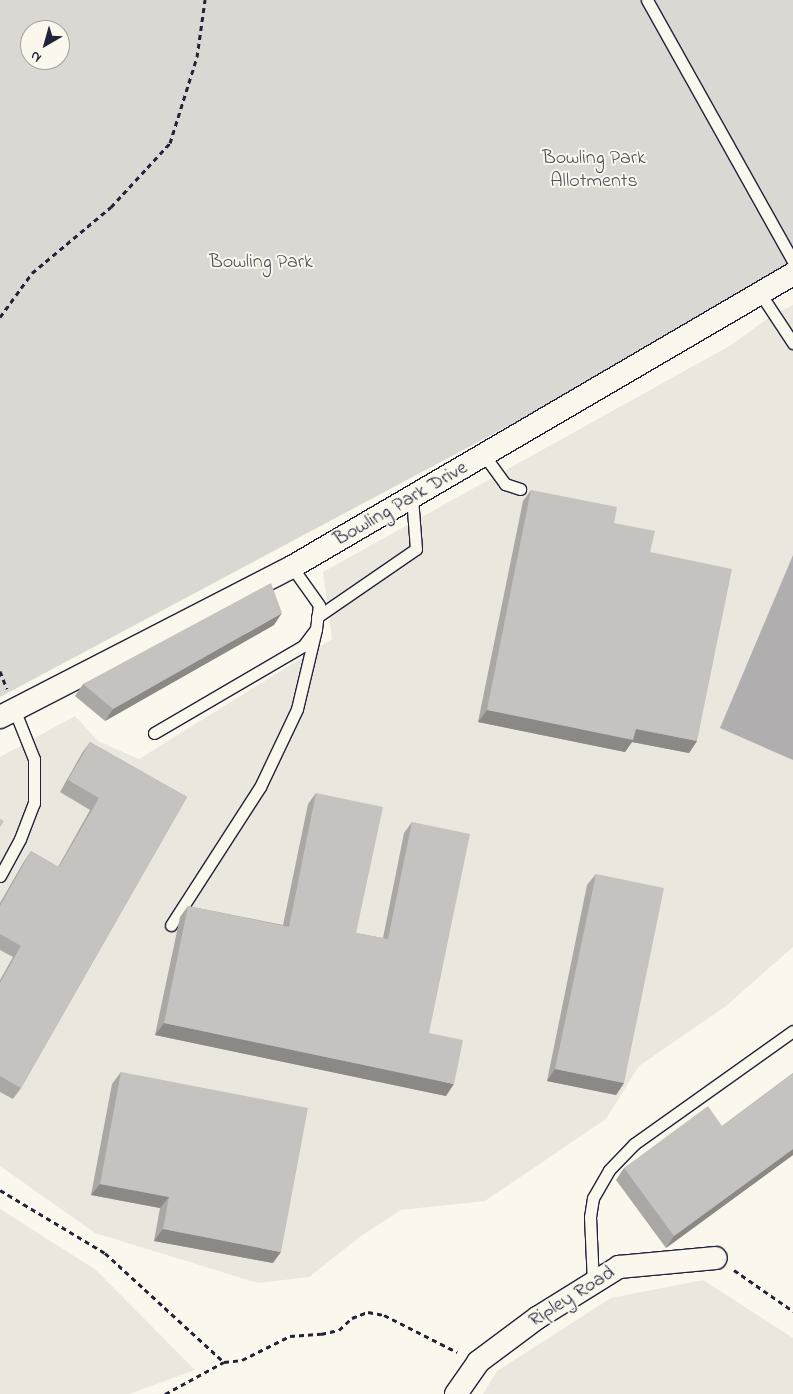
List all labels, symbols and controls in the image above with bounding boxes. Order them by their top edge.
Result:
north arrow [20,20,70,70]
text: N [26,45,46,68]
park label: Bowling Park Allotments [542,147,646,194]
park label: Bowling Park [209,250,313,274]
street label: Bowling Park Drive [330,456,472,552]
street label: Ripley Road [525,1261,619,1333]

